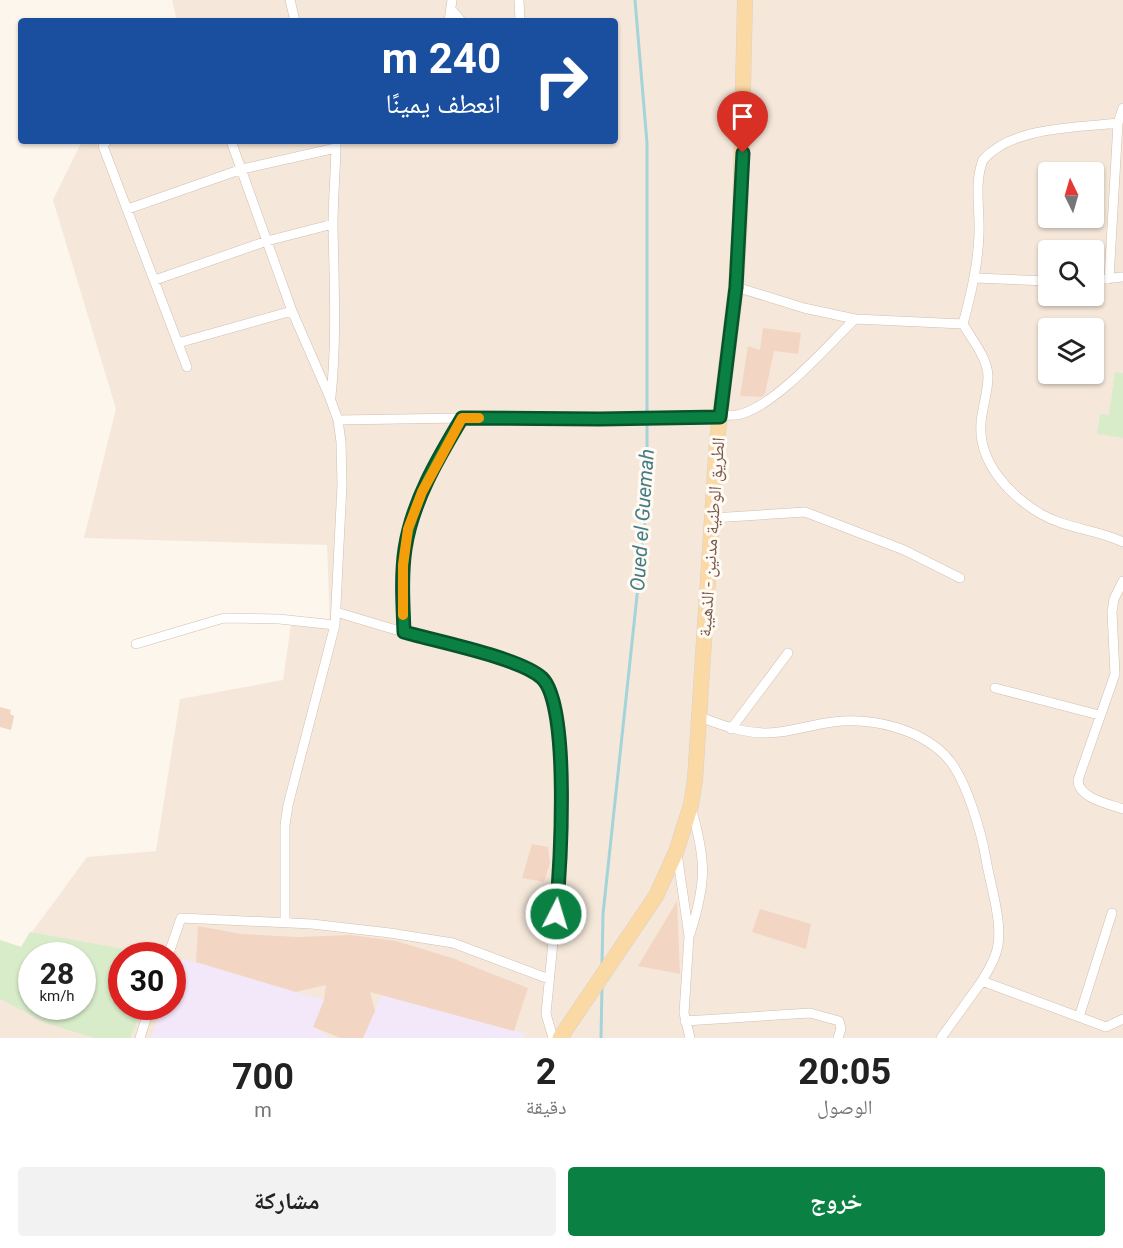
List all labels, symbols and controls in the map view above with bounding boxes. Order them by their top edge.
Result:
text: 240 m [382,34,501,83]
icon: right [522,42,600,120]
text: انعطف يمينًا [385,88,501,120]
pin [717,91,768,153]
icon: arrive [726,100,759,133]
north arrow [1038,162,1104,228]
map controls [1038,162,1104,384]
button: search [1038,240,1104,306]
button: layers [1038,318,1104,384]
street label: الطريق الوطنية مدنين - الذهيبة [694,437,729,638]
water label: Oued el Guemah [625,448,659,592]
position arrow [524,882,588,946]
speed limit sign: 30 [108,942,186,1020]
text: 28 [40,956,74,991]
text: km/h [39,987,75,1005]
text: 2 [536,1051,556,1093]
text: 20:05 [798,1051,891,1093]
text: 700 [232,1056,294,1098]
text: دقيقة [526,1095,566,1119]
text: الوصول [817,1095,872,1119]
text: m [254,1098,272,1122]
button: مشاركة [18,1167,556,1236]
button: خروج [568,1167,1105,1236]

